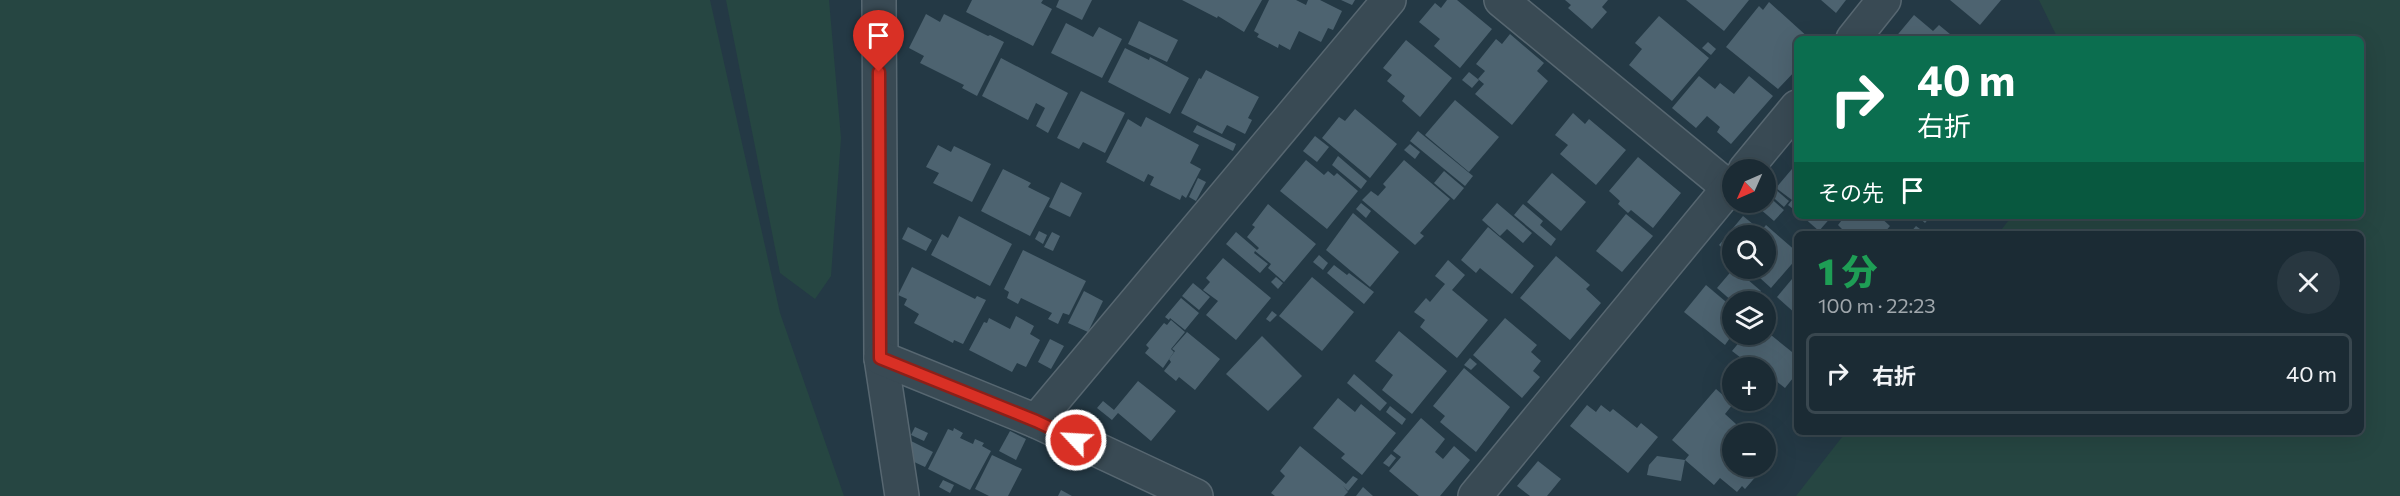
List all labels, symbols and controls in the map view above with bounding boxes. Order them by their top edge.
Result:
pin [853,10,904,72]
icon: arrive [862,19,895,52]
text: 40 m [1917,53,2015,105]
icon: right [1818,60,1896,138]
text: 右折 [1917,109,1971,142]
north arrow [1722,159,1776,213]
map controls [1722,159,1776,477]
icon: arrive [1896,174,1929,207]
text: その先 [1818,179,1884,206]
button: search [1722,225,1776,279]
text: 1 分 [1818,248,1878,292]
button: close [2277,251,2340,314]
button: layers [1722,291,1776,345]
text: 100 m · 22:23 [1818,293,1936,317]
button: + [1722,357,1776,411]
icon: right [1821,357,1854,390]
text: 40 m [2286,360,2337,387]
text: 右折 [1872,362,1916,389]
position arrow [1044,408,1108,472]
button: − [1722,423,1776,477]

